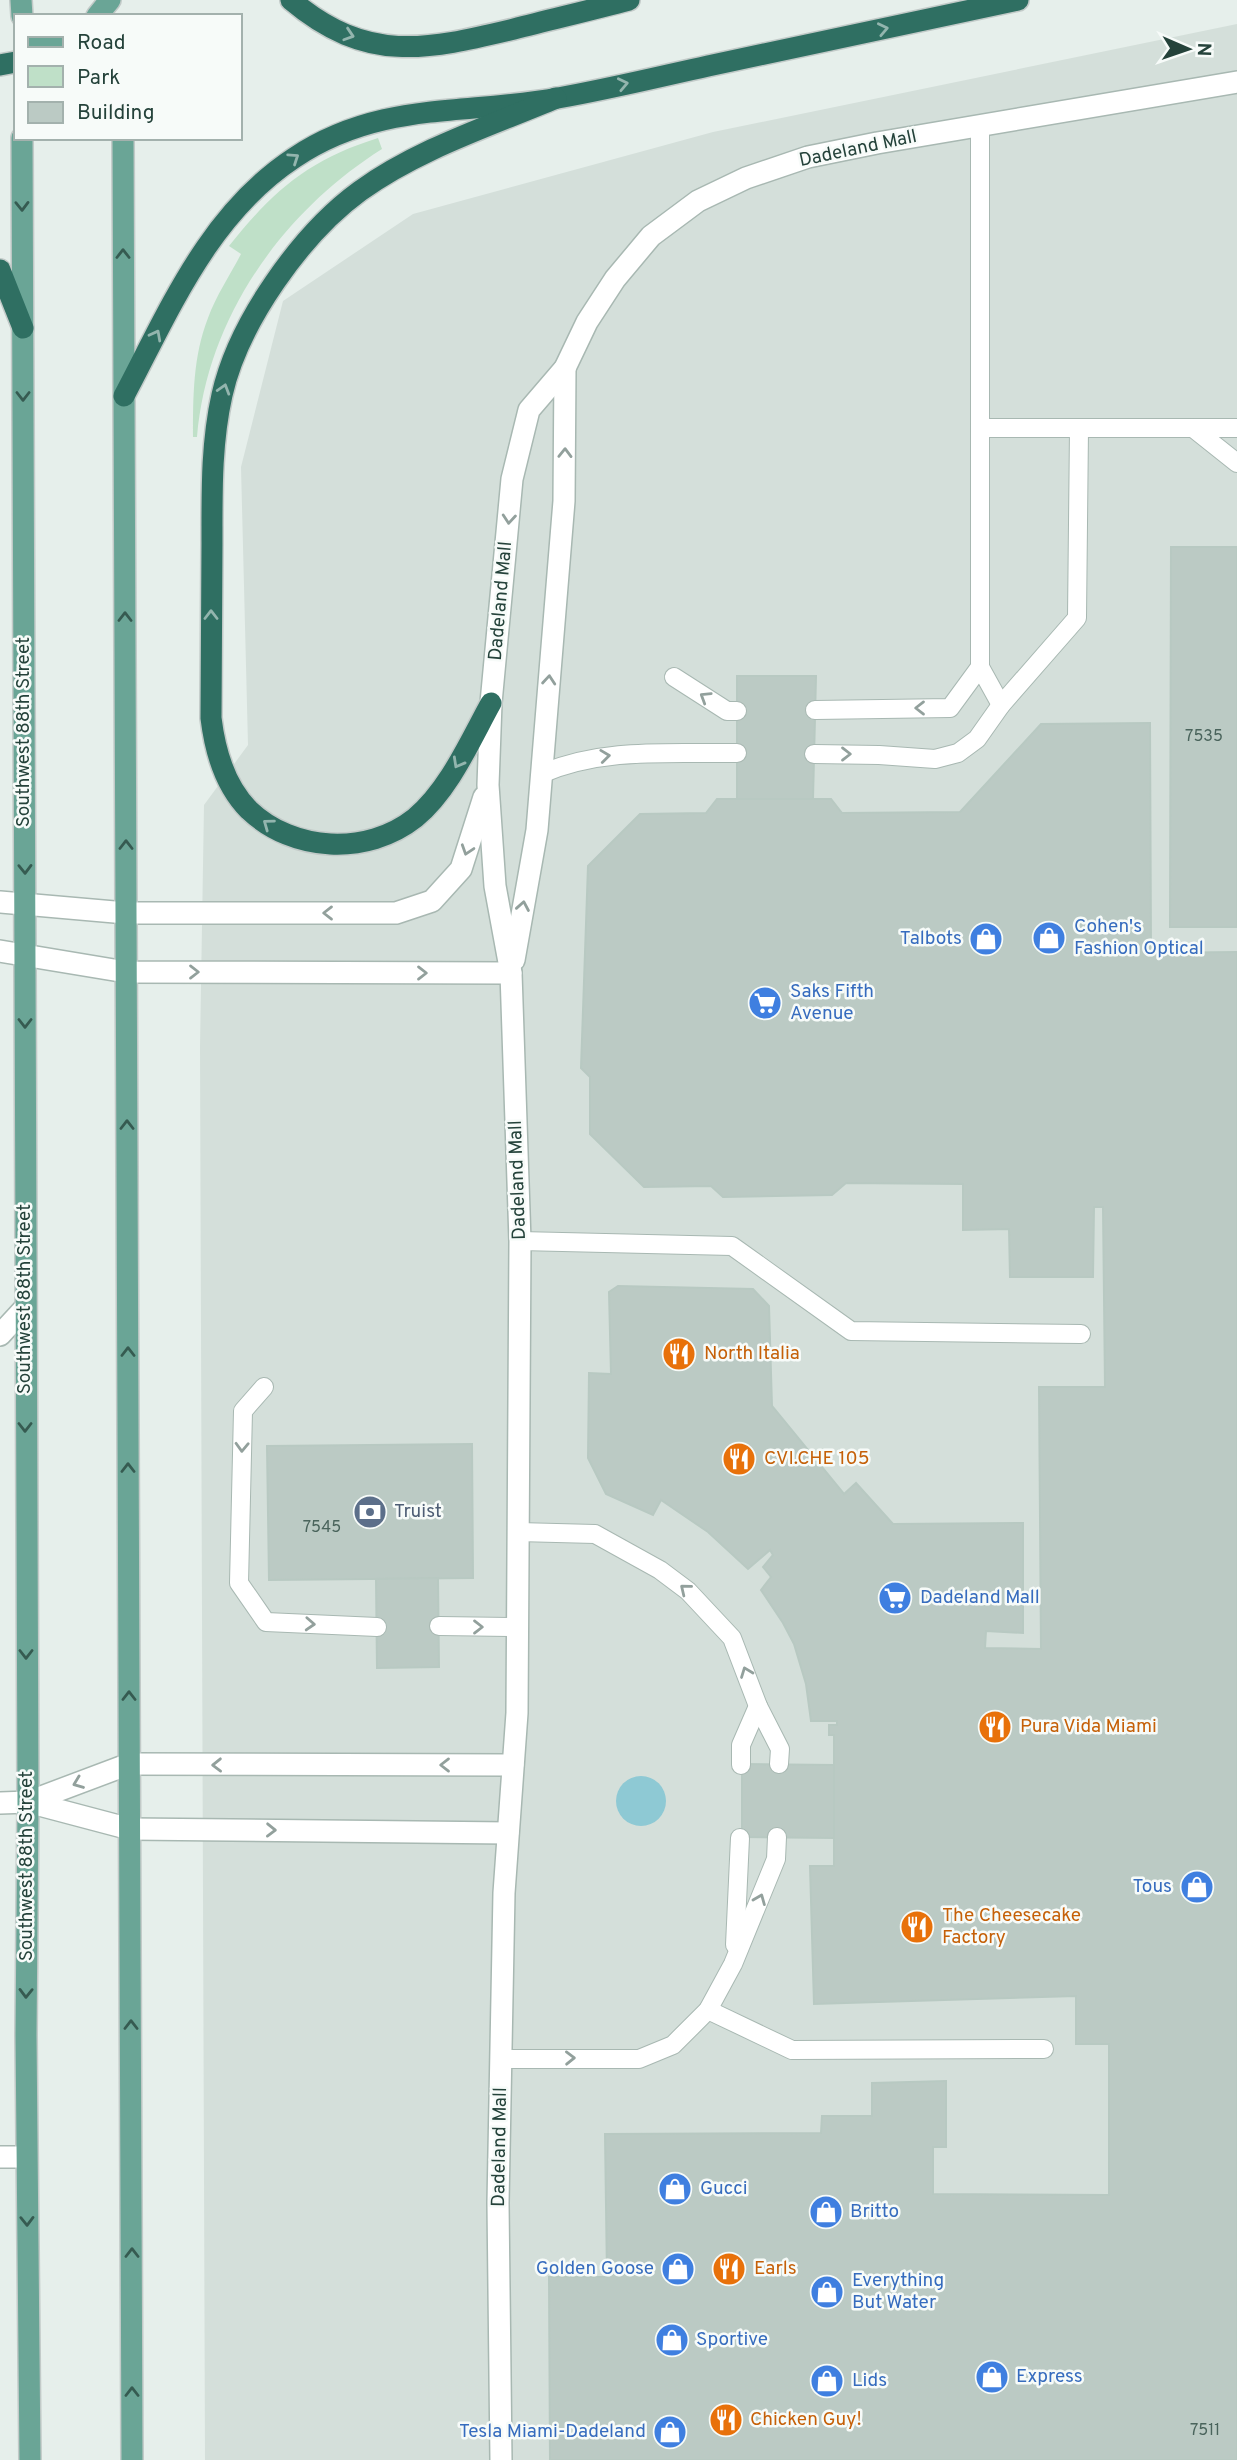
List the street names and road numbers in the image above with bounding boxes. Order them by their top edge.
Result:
street label: Dadeland Mall [797,125,919,173]
street label: Dadeland Mall [484,540,518,662]
street label: Southwest 88th Street [12,637,36,827]
street label: Dadeland Mall [504,1120,532,1240]
street label: Southwest 88th Street [13,1204,37,1394]
street label: Southwest 88th Street [15,1771,39,1961]
street label: Dadeland Mall [487,2087,513,2207]

